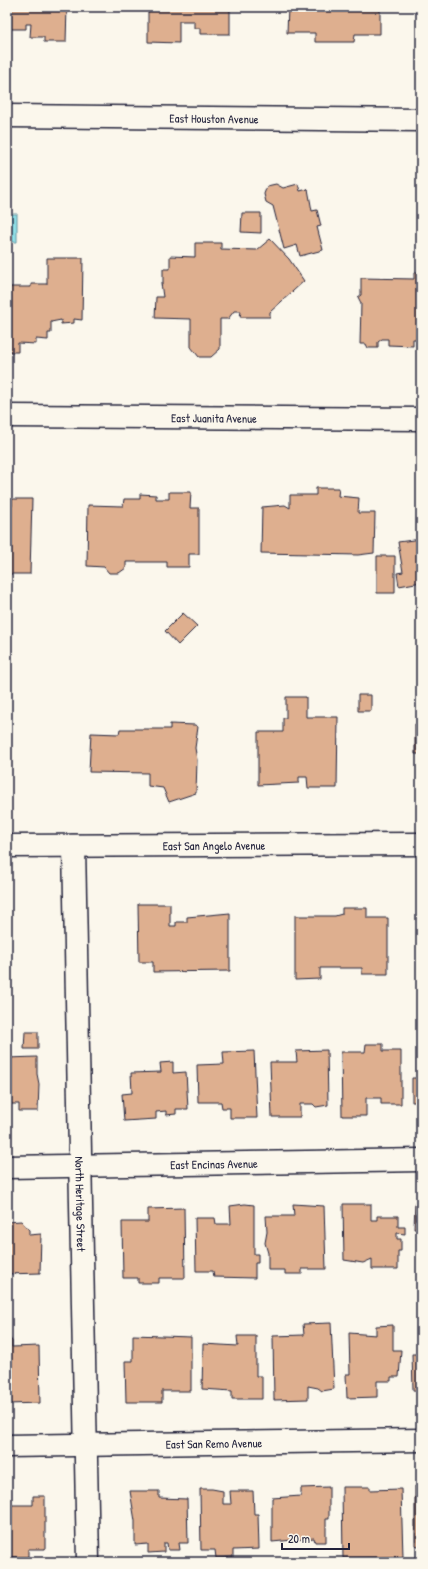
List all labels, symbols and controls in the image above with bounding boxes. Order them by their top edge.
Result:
street label: East Houston Avenue [169,109,259,127]
street label: East Juanita Avenue [171,409,257,426]
street label: East San Angelo Avenue [163,836,266,854]
street label: East Encinas Avenue [170,1154,258,1173]
street label: North Heritage Street [72,1156,90,1253]
street label: East San Remo Avenue [166,1434,263,1452]
scale bar [282,1525,349,1551]
text: 20 m [288,1530,310,1547]

